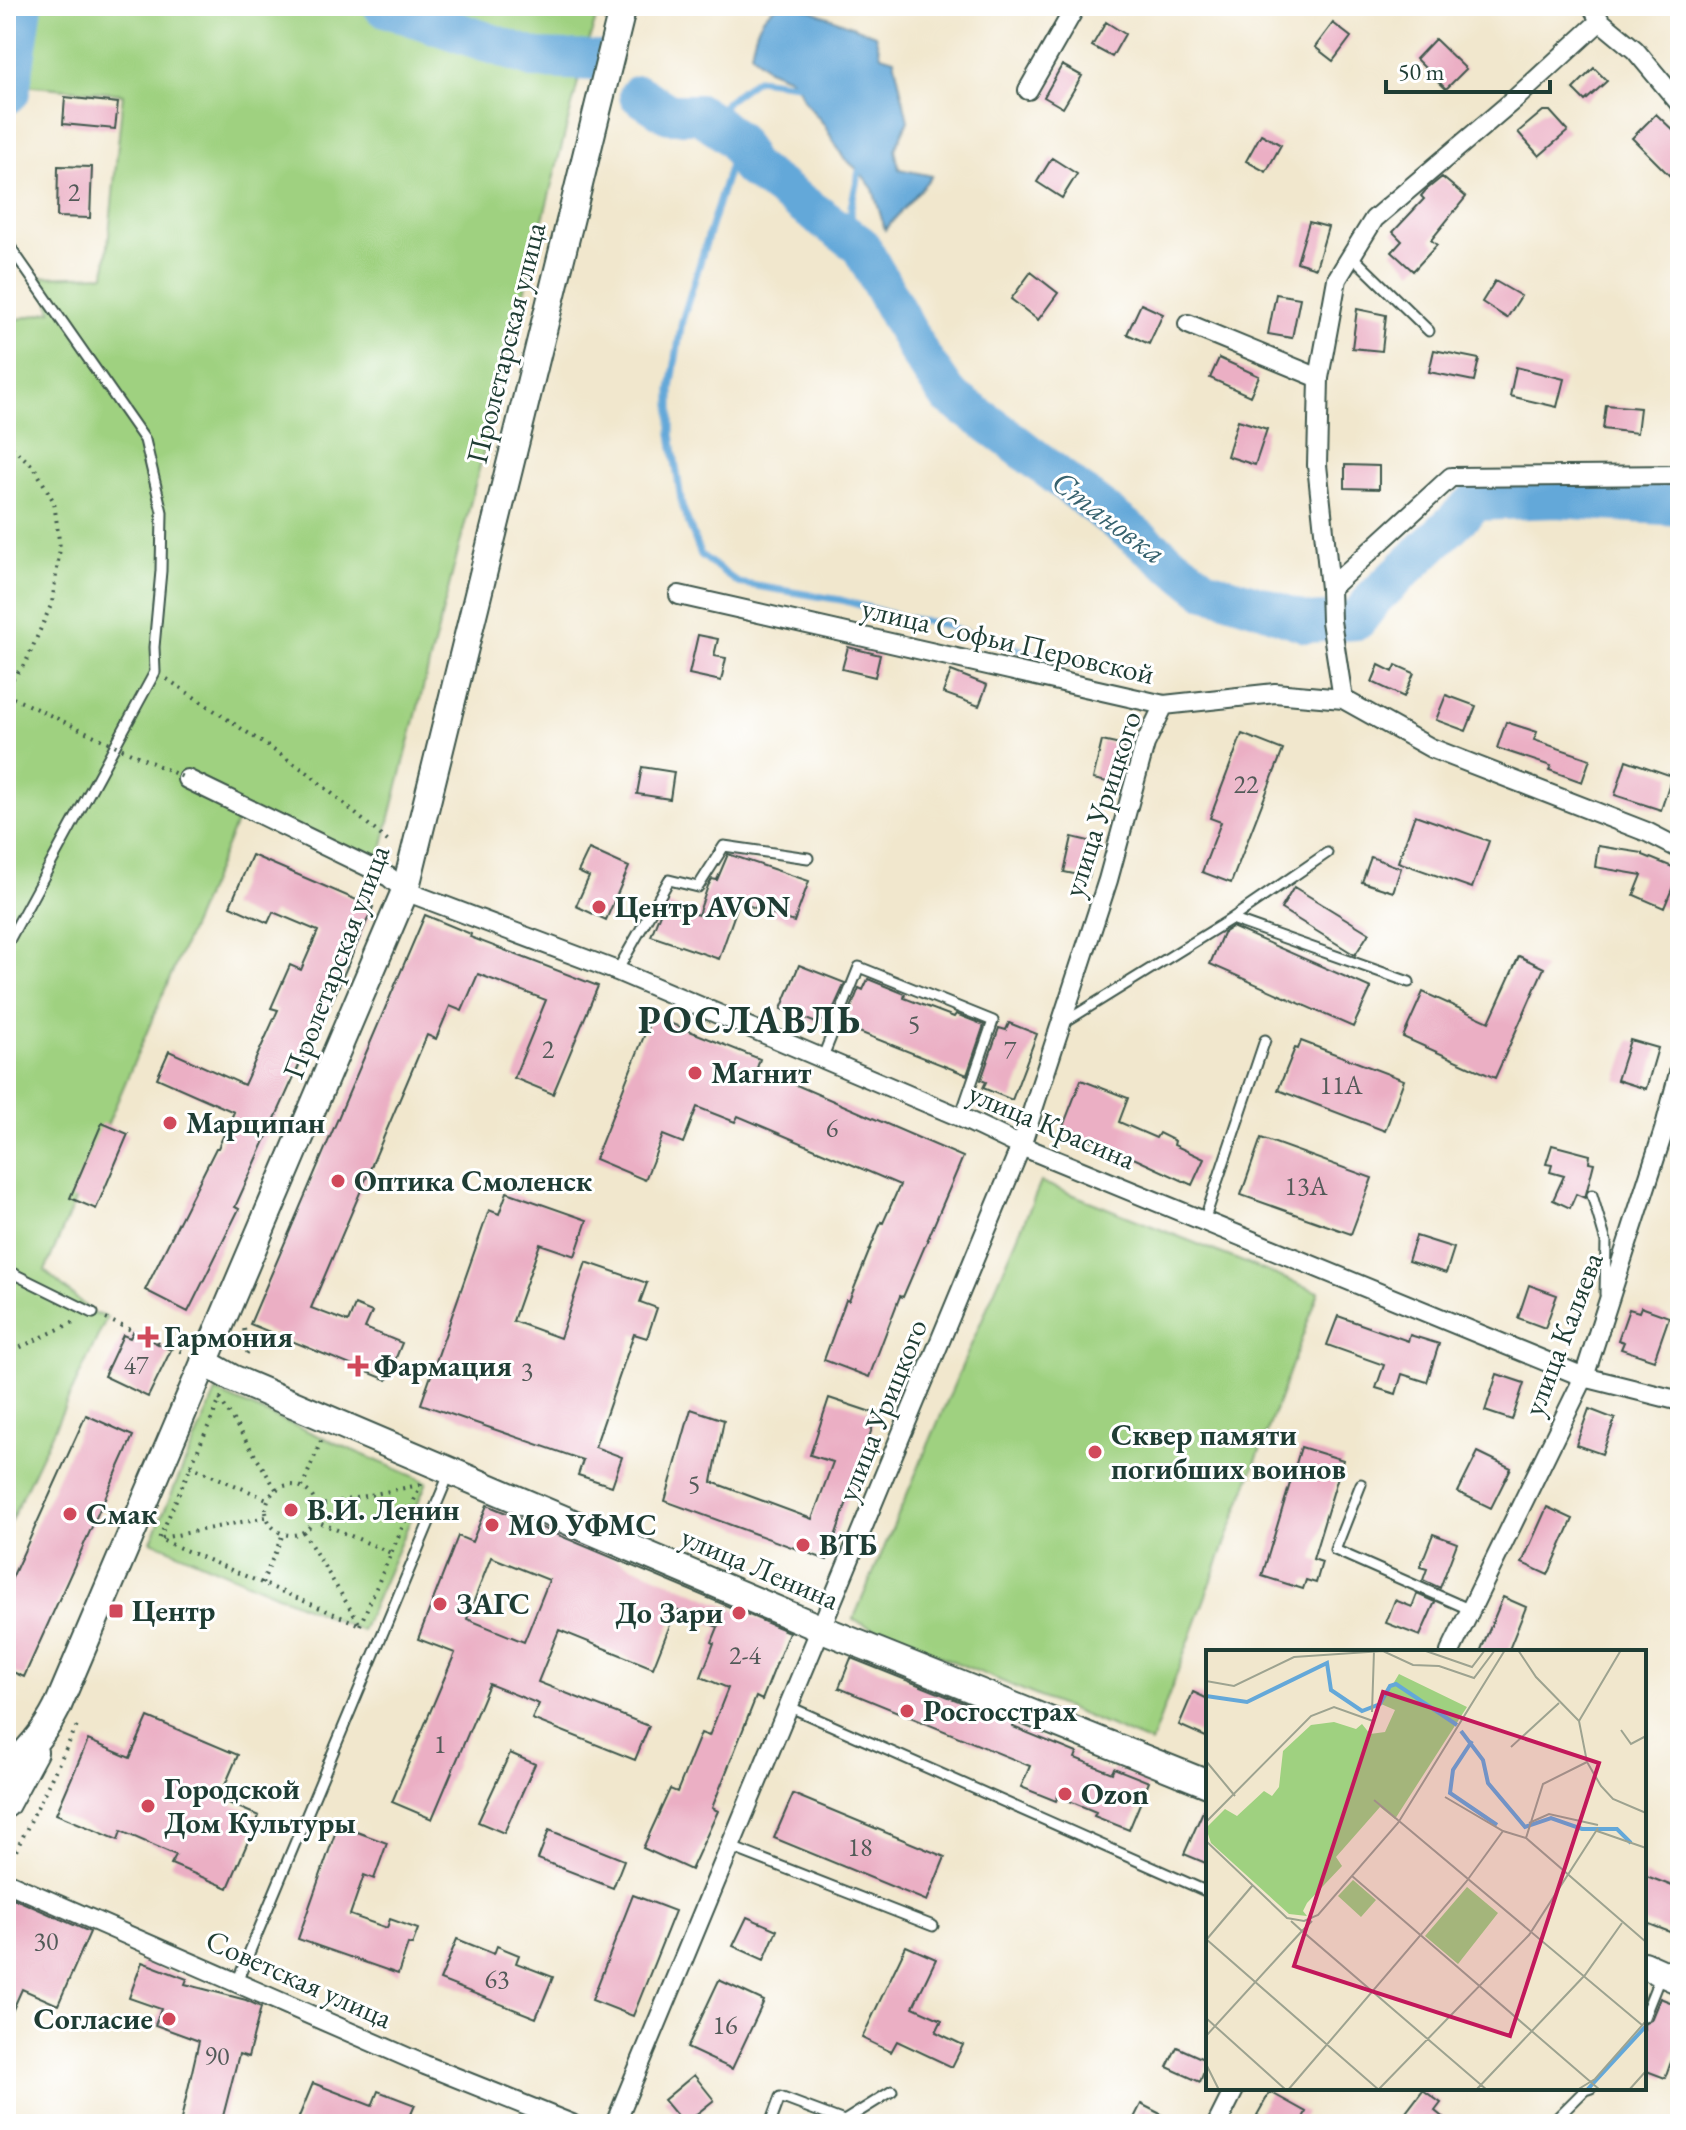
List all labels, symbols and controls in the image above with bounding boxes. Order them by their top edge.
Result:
scale bar [1386,44,1550,94]
text: 50 m [1398,56,1445,87]
house number: 2 [68,175,81,209]
street label: Пролетарская улица [457,218,554,468]
water label: Становка [1044,460,1174,574]
street label: улица Софьи Перовской [858,588,1158,693]
street label: улица Урицкого [1053,706,1150,902]
house number: 22 [1234,767,1259,801]
street label: Пролетарская улица [273,839,398,1084]
place label: Центр AVON [615,887,790,926]
marker: Центр AVON [590,898,608,916]
district label: РОСЛАВЛЬ [638,995,862,1044]
house number: 5 [908,1007,920,1041]
house number: 2 [542,1032,555,1066]
house number: 7 [1004,1033,1017,1067]
place label: Магнит [711,1053,812,1092]
marker: Магнит [686,1064,704,1082]
house number: 11А [1320,1068,1363,1102]
street label: улица Красина [963,1073,1142,1178]
place label: Марципан [186,1103,325,1142]
house number: 6 [826,1111,838,1145]
marker: Марципан [161,1114,179,1132]
place label: Оптика Смоленск [354,1161,593,1200]
house number: 13А [1285,1169,1328,1203]
marker: Оптика Смоленск [329,1172,347,1190]
street label: улица Каляева [1513,1246,1612,1421]
street label: улица Урицкого [827,1313,936,1507]
place label: Гармония [164,1317,293,1356]
marker: Гармония [139,1328,157,1346]
place label: Фармация [374,1346,512,1385]
house number: 47 [124,1348,149,1382]
house number: 3 [521,1354,533,1388]
marker: Фармация [349,1357,367,1375]
place label: Сквер памяти погибших воинов [1111,1415,1346,1488]
marker: Сквер памяти погибших воинов [1086,1443,1104,1461]
house number: 5 [688,1467,700,1501]
place label: В.И. Ленин [307,1490,460,1529]
place label: Смак [86,1494,158,1533]
marker: В.И. Ленин [282,1501,300,1519]
marker: Смак [61,1505,79,1523]
place label: МО УФМС [508,1505,657,1544]
marker: МО УФМС [483,1516,501,1534]
street label: улица Ленина [675,1517,845,1618]
place label: ВТБ [819,1525,877,1564]
marker: ВТБ [794,1536,812,1554]
place label: ЗАГС [456,1584,530,1623]
place label: Центр [132,1591,215,1630]
place label: До Зари [615,1593,723,1632]
marker: ЗАГС [431,1595,449,1613]
marker: Центр [107,1602,125,1620]
marker: До Зари [730,1604,748,1622]
house number: 2-4 [729,1638,762,1672]
inset map [1206,1650,1646,2090]
place label: Росгосстрах [923,1691,1077,1730]
marker: Росгосстрах [898,1702,916,1720]
house number: 1 [434,1727,446,1761]
place label: Городской Дом Культуры [164,1769,356,1842]
place label: Ozon [1081,1774,1149,1813]
marker: Ozon [1056,1785,1074,1803]
marker: Городской Дом Культуры [139,1797,157,1815]
house number: 18 [848,1830,872,1864]
street label: Советская улица [200,1920,398,2037]
house number: 30 [34,1924,58,1958]
house number: 63 [485,1962,509,1996]
place label: Согласие [33,1999,153,2038]
house number: 16 [713,2008,737,2042]
marker: Согласие [160,2010,178,2028]
house number: 90 [205,2039,229,2073]

